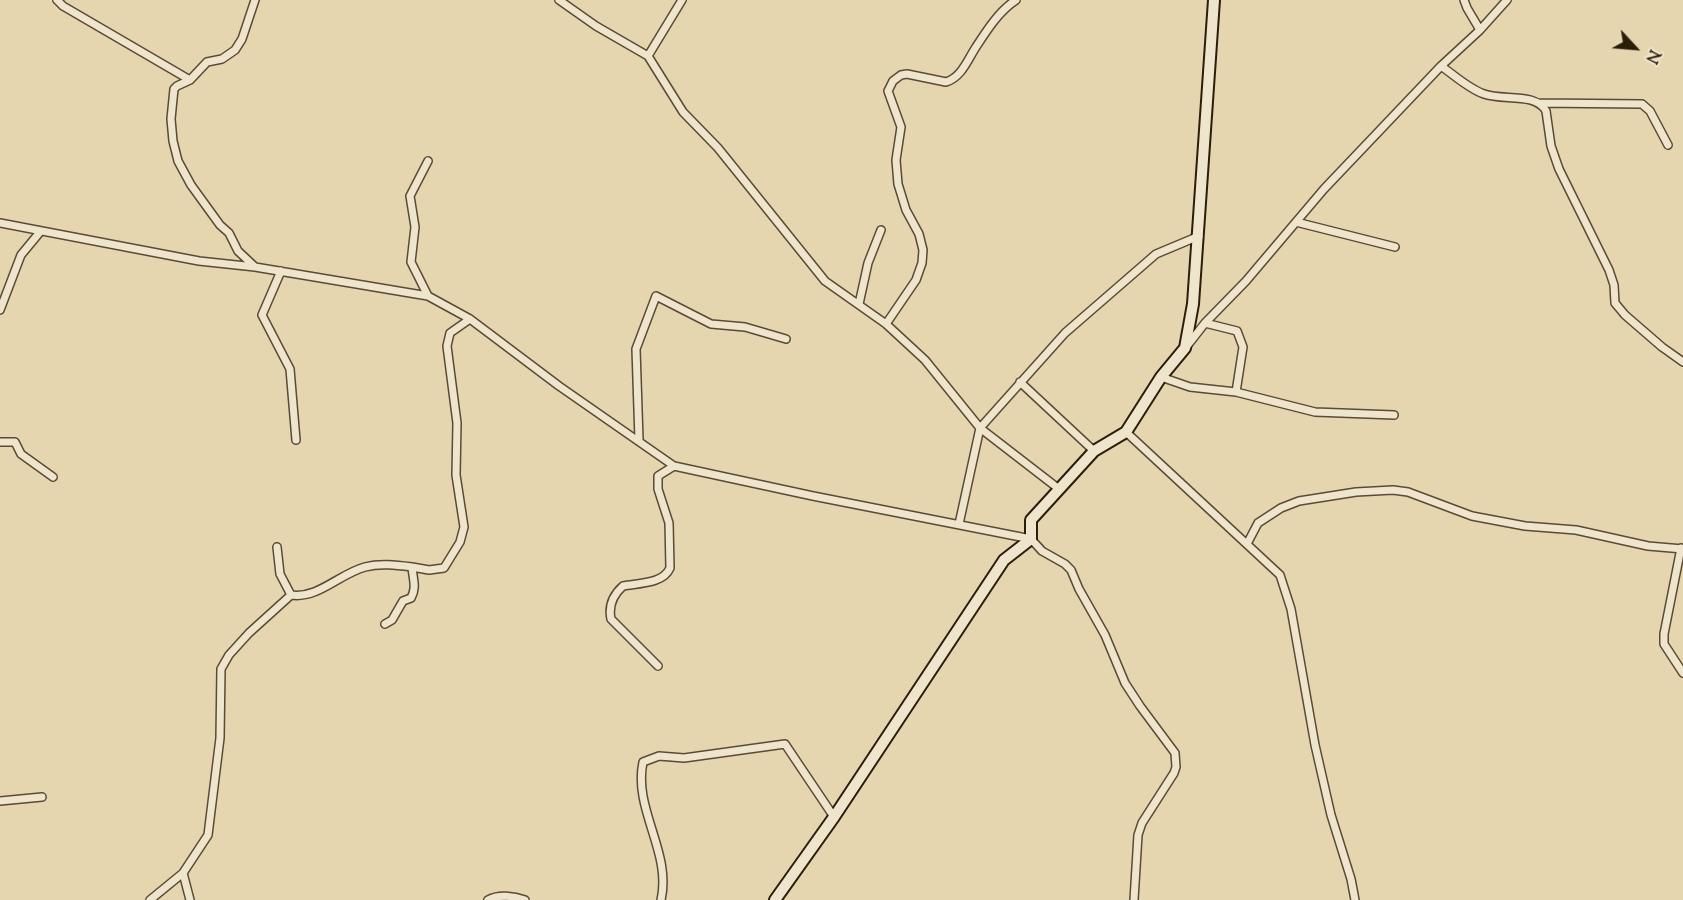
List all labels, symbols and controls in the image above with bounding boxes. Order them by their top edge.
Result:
north arrow [1605,18,1665,78]
text: N [1638,45,1665,67]

